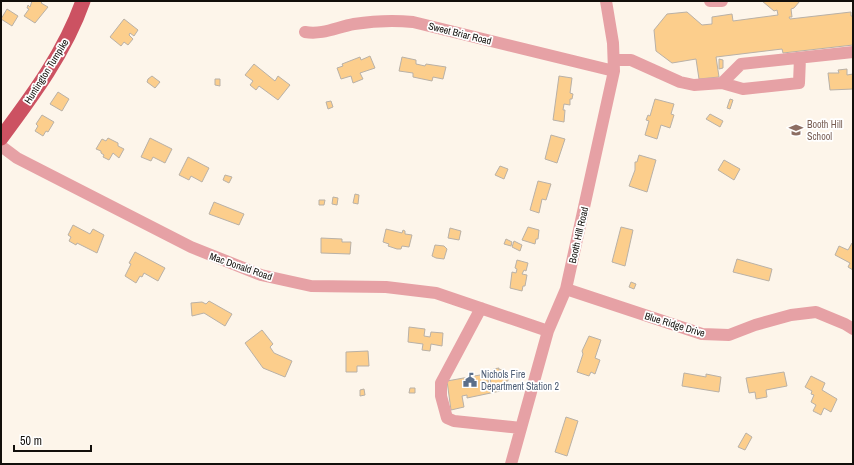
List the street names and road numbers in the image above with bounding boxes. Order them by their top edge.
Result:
street label: Sweet Briar Road [427,19,493,48]
street label: Huntington Turnpike [21,36,72,106]
street label: Booth Hill Road [566,206,591,265]
street label: Mac Donald Road [208,250,274,283]
street label: Blue Ridge Drive [643,309,707,340]

